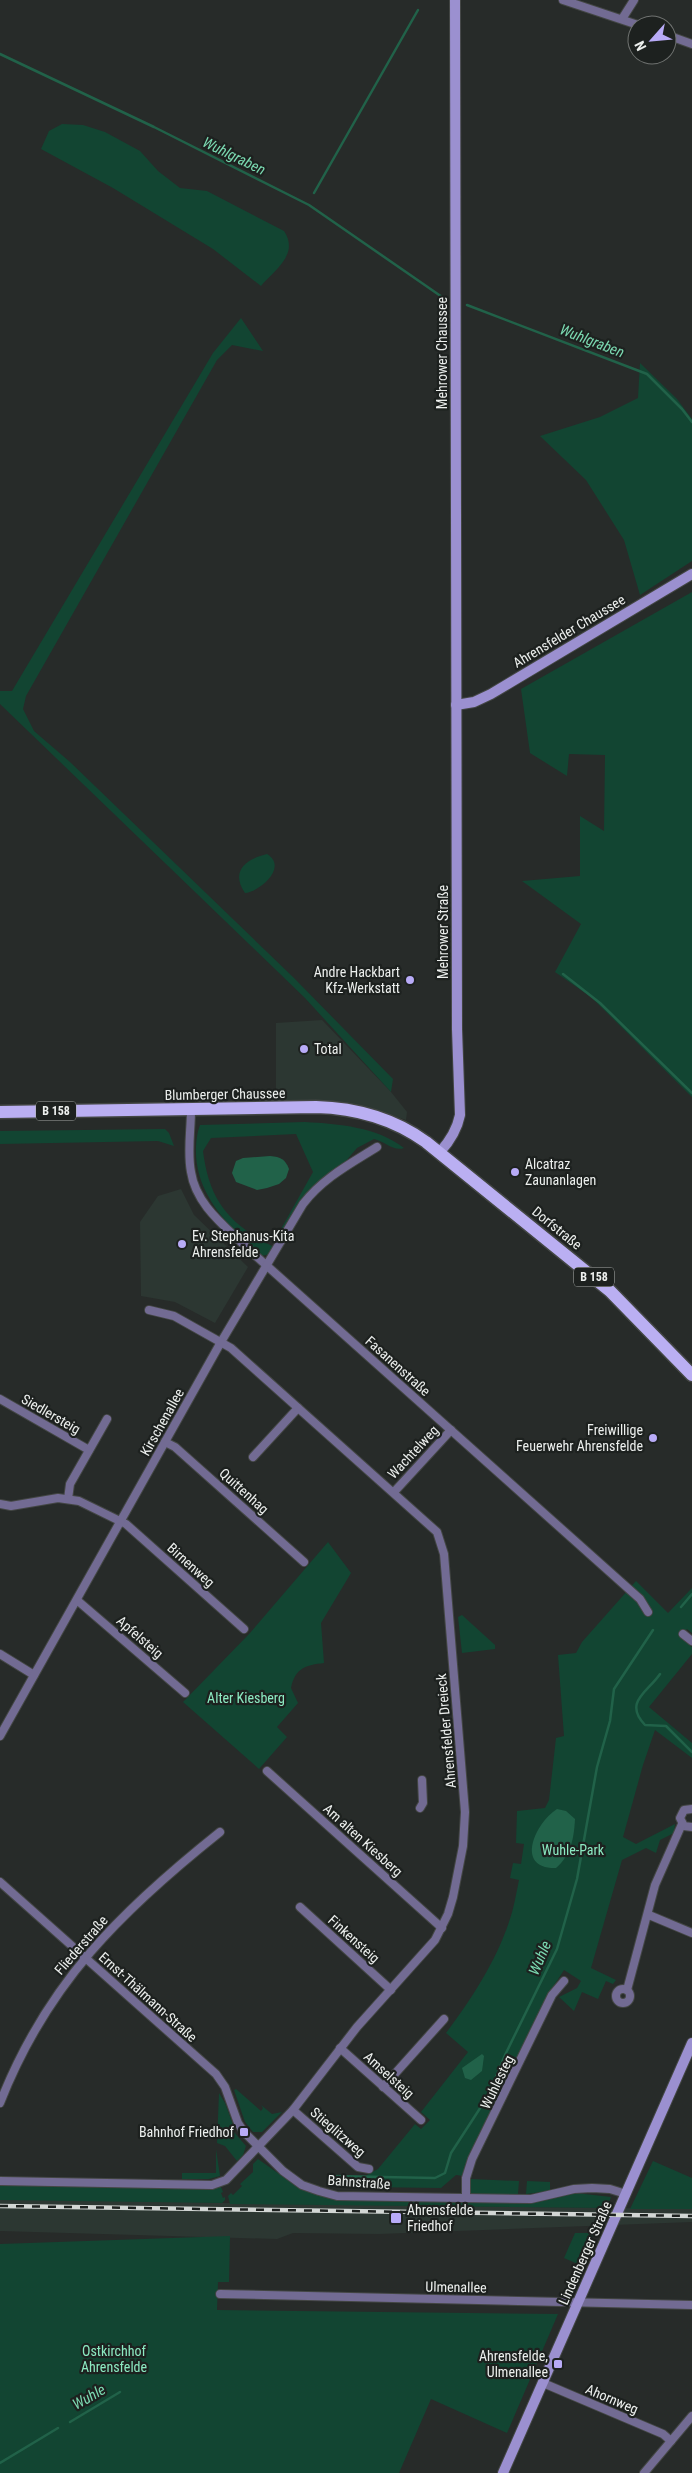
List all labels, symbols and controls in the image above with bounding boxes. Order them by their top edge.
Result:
north arrow [627,15,677,65]
text: N [631,38,649,53]
water label: Wuhlgraben [200,133,268,179]
street label: Mehrower Chaussee [434,296,450,409]
water label: Wuhlgraben [557,320,627,362]
street label: Ahrensfelder Chaussee [510,591,628,671]
street label: Mehrower Straße [435,884,451,979]
place label: Andre Hackbart Kfz-Werkstatt [314,964,400,996]
marker: Andre Hackbart Kfz-Werkstatt [404,974,416,986]
place label: Total [314,1041,342,1057]
marker: Total [298,1043,310,1055]
street label: Blumberger Chaussee [164,1085,286,1103]
road number: B 158 [36,1102,76,1120]
place label: Alcatraz Zaunanlagen [525,1156,596,1188]
marker: Alcatraz Zaunanlagen [509,1166,521,1178]
street label: Dorfstraße [529,1203,585,1253]
place label: Ev. Stephanus-Kita Ahrensfelde [192,1228,294,1260]
marker: Ev. Stephanus-Kita Ahrensfelde [176,1238,188,1250]
road number: B 158 [574,1268,614,1286]
street label: Fasanenstraße [362,1333,434,1400]
street label: Kirschenallee [137,1385,187,1458]
street label: Siedlersteig [19,1391,83,1437]
street label: Wachtelweg [384,1422,442,1482]
place label: Freiwillige Feuerwehr Ahrensfelde [516,1422,643,1454]
marker: Freiwillige Feuerwehr Ahrensfelde [647,1432,659,1444]
street label: Quittenhag [216,1465,272,1517]
street label: Birnenweg [164,1540,218,1590]
street label: Apfelsteig [114,1613,166,1661]
street label: Ahrensfelder Dreieck [433,1672,459,1789]
park label: Alter Kiesberg [207,1690,285,1706]
street label: Am alten Kiesberg [320,1800,406,1880]
park label: Wuhle-Park [542,1842,605,1858]
street label: Fliederstraße [51,1912,111,1978]
street label: Finkensteig [325,1912,383,1966]
water label: Wuhle [525,1938,555,1978]
street label: Ernst-Thälmann-Straße [96,1949,201,2045]
street label: Amselsteig [361,2048,417,2102]
street label: Wuhlesteg [477,2052,517,2112]
street label: Stieglitzweg [307,2104,369,2160]
place label: Bahnhof Friedhof [139,2124,235,2140]
marker: Bahnhof Friedhof [238,2126,250,2138]
street label: Bahnstraße [327,2172,391,2192]
street label: Lindenberger Straße [555,2198,615,2307]
place label: Ahrensfelde Friedhof [407,2202,474,2234]
marker: Ahrensfelde Friedhof [389,2211,403,2225]
street label: Ulmenallee [425,2278,487,2296]
park label: Ostkirchhof Ahrensfelde [81,2343,148,2375]
place label: Ahrensfelde, Ulmenallee [479,2348,548,2380]
marker: Ahrensfelde, Ulmenallee [552,2358,564,2370]
water label: Wuhle [69,2380,109,2414]
street label: Ahornweg [583,2381,641,2417]

